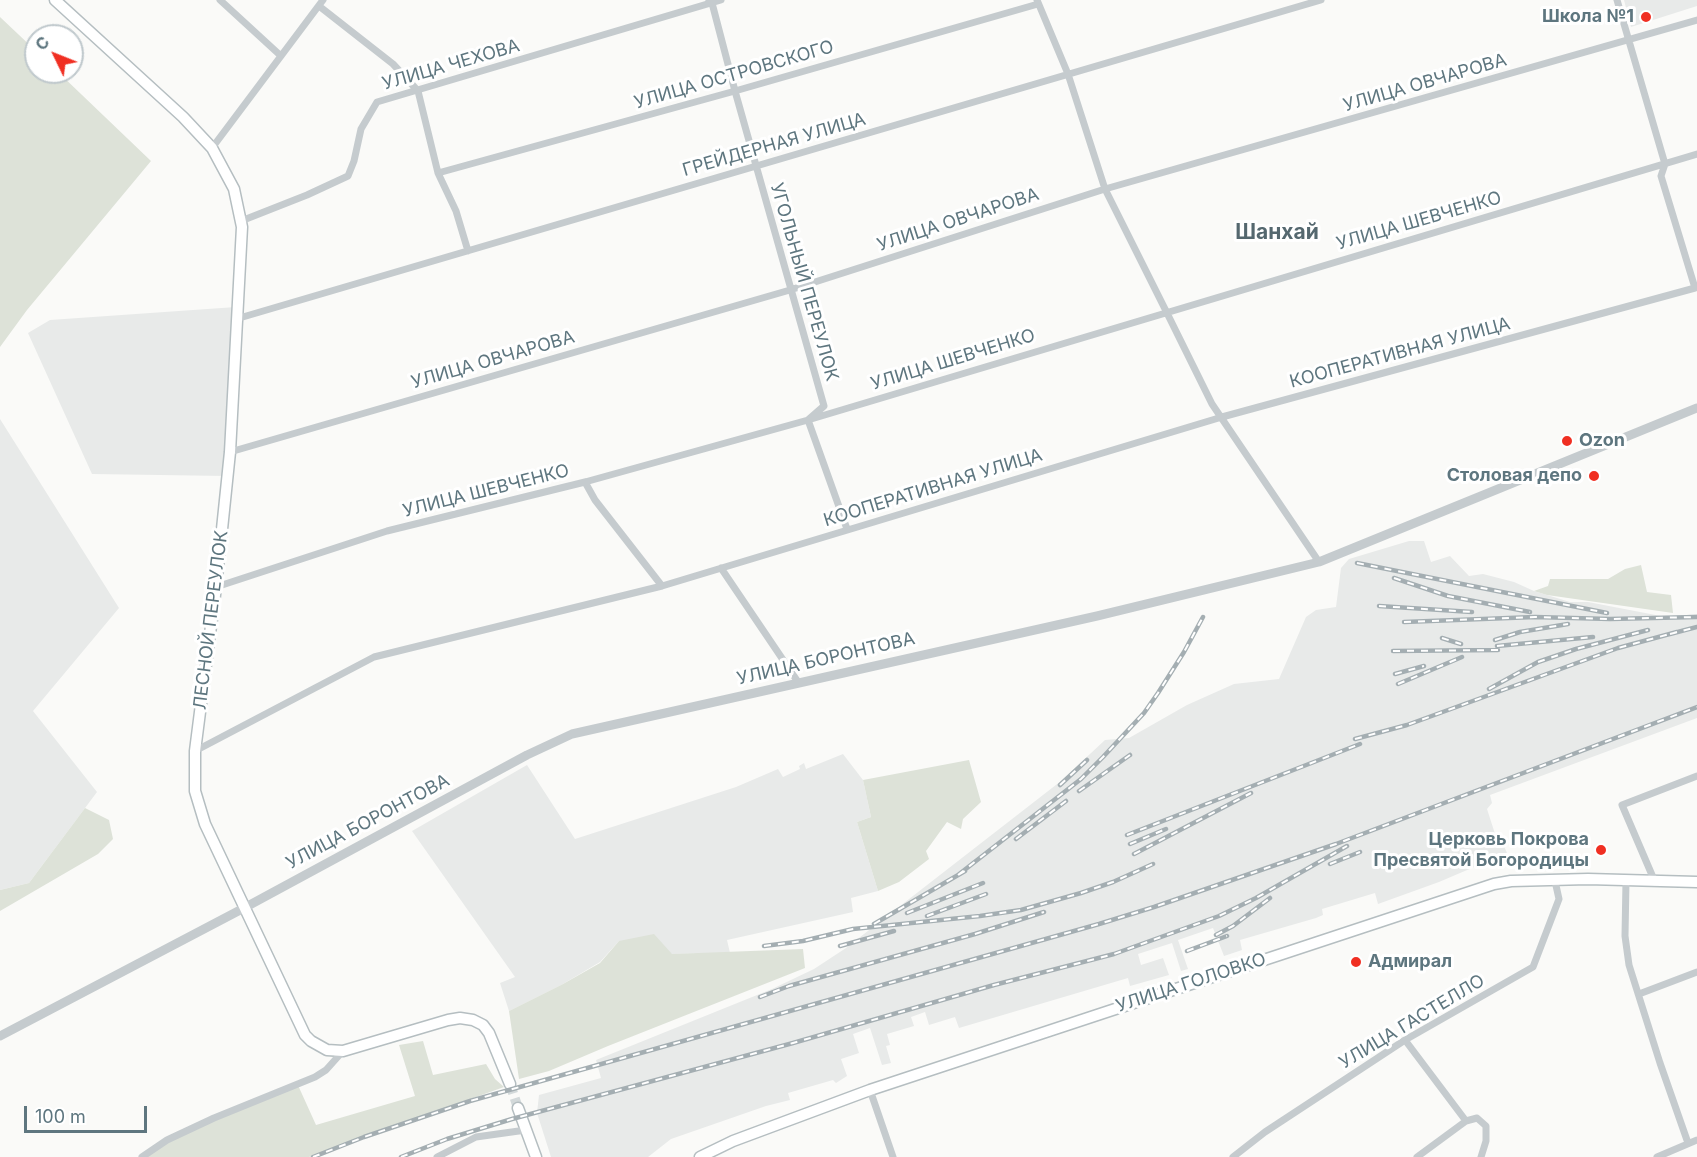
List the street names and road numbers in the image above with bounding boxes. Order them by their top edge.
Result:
street label: УЛИЦА ЧЕХОВА [380,35,522,95]
street label: УЛИЦА ОСТРОВСКОГО [632,36,836,114]
street label: УЛИЦА ОВЧАРОВА [1341,49,1509,117]
street label: ГРЕЙДЕРНАЯ УЛИЦА [680,108,868,182]
street label: УГОЛЬНЫЙ ПЕРЕУЛОК [765,180,843,384]
street label: УЛИЦА ОВЧАРОВА [874,184,1042,256]
street label: УЛИЦА ШЕВЧЕНКО [1334,187,1504,255]
street label: КООПЕРАТИВНАЯ УЛИЦА [1287,313,1513,393]
street label: УЛИЦА ШЕВЧЕНКО [868,325,1038,395]
street label: УЛИЦА ОВЧАРОВА [409,326,577,394]
street label: КООПЕРАТИВНАЯ УЛИЦА [821,444,1045,532]
street label: УЛИЦА ШЕВЧЕНКО [401,460,571,522]
street label: ЛЕСНОЙ ПЕРЕУЛОК [189,529,233,711]
street label: УЛИЦА БОРОНТОВА [735,628,917,690]
street label: УЛИЦА БОРОНТОВА [283,770,453,874]
street label: УЛИЦА ГОЛОВКО [1113,949,1269,1017]
street label: УЛИЦА ГАСТЕЛЛО [1335,970,1489,1074]

